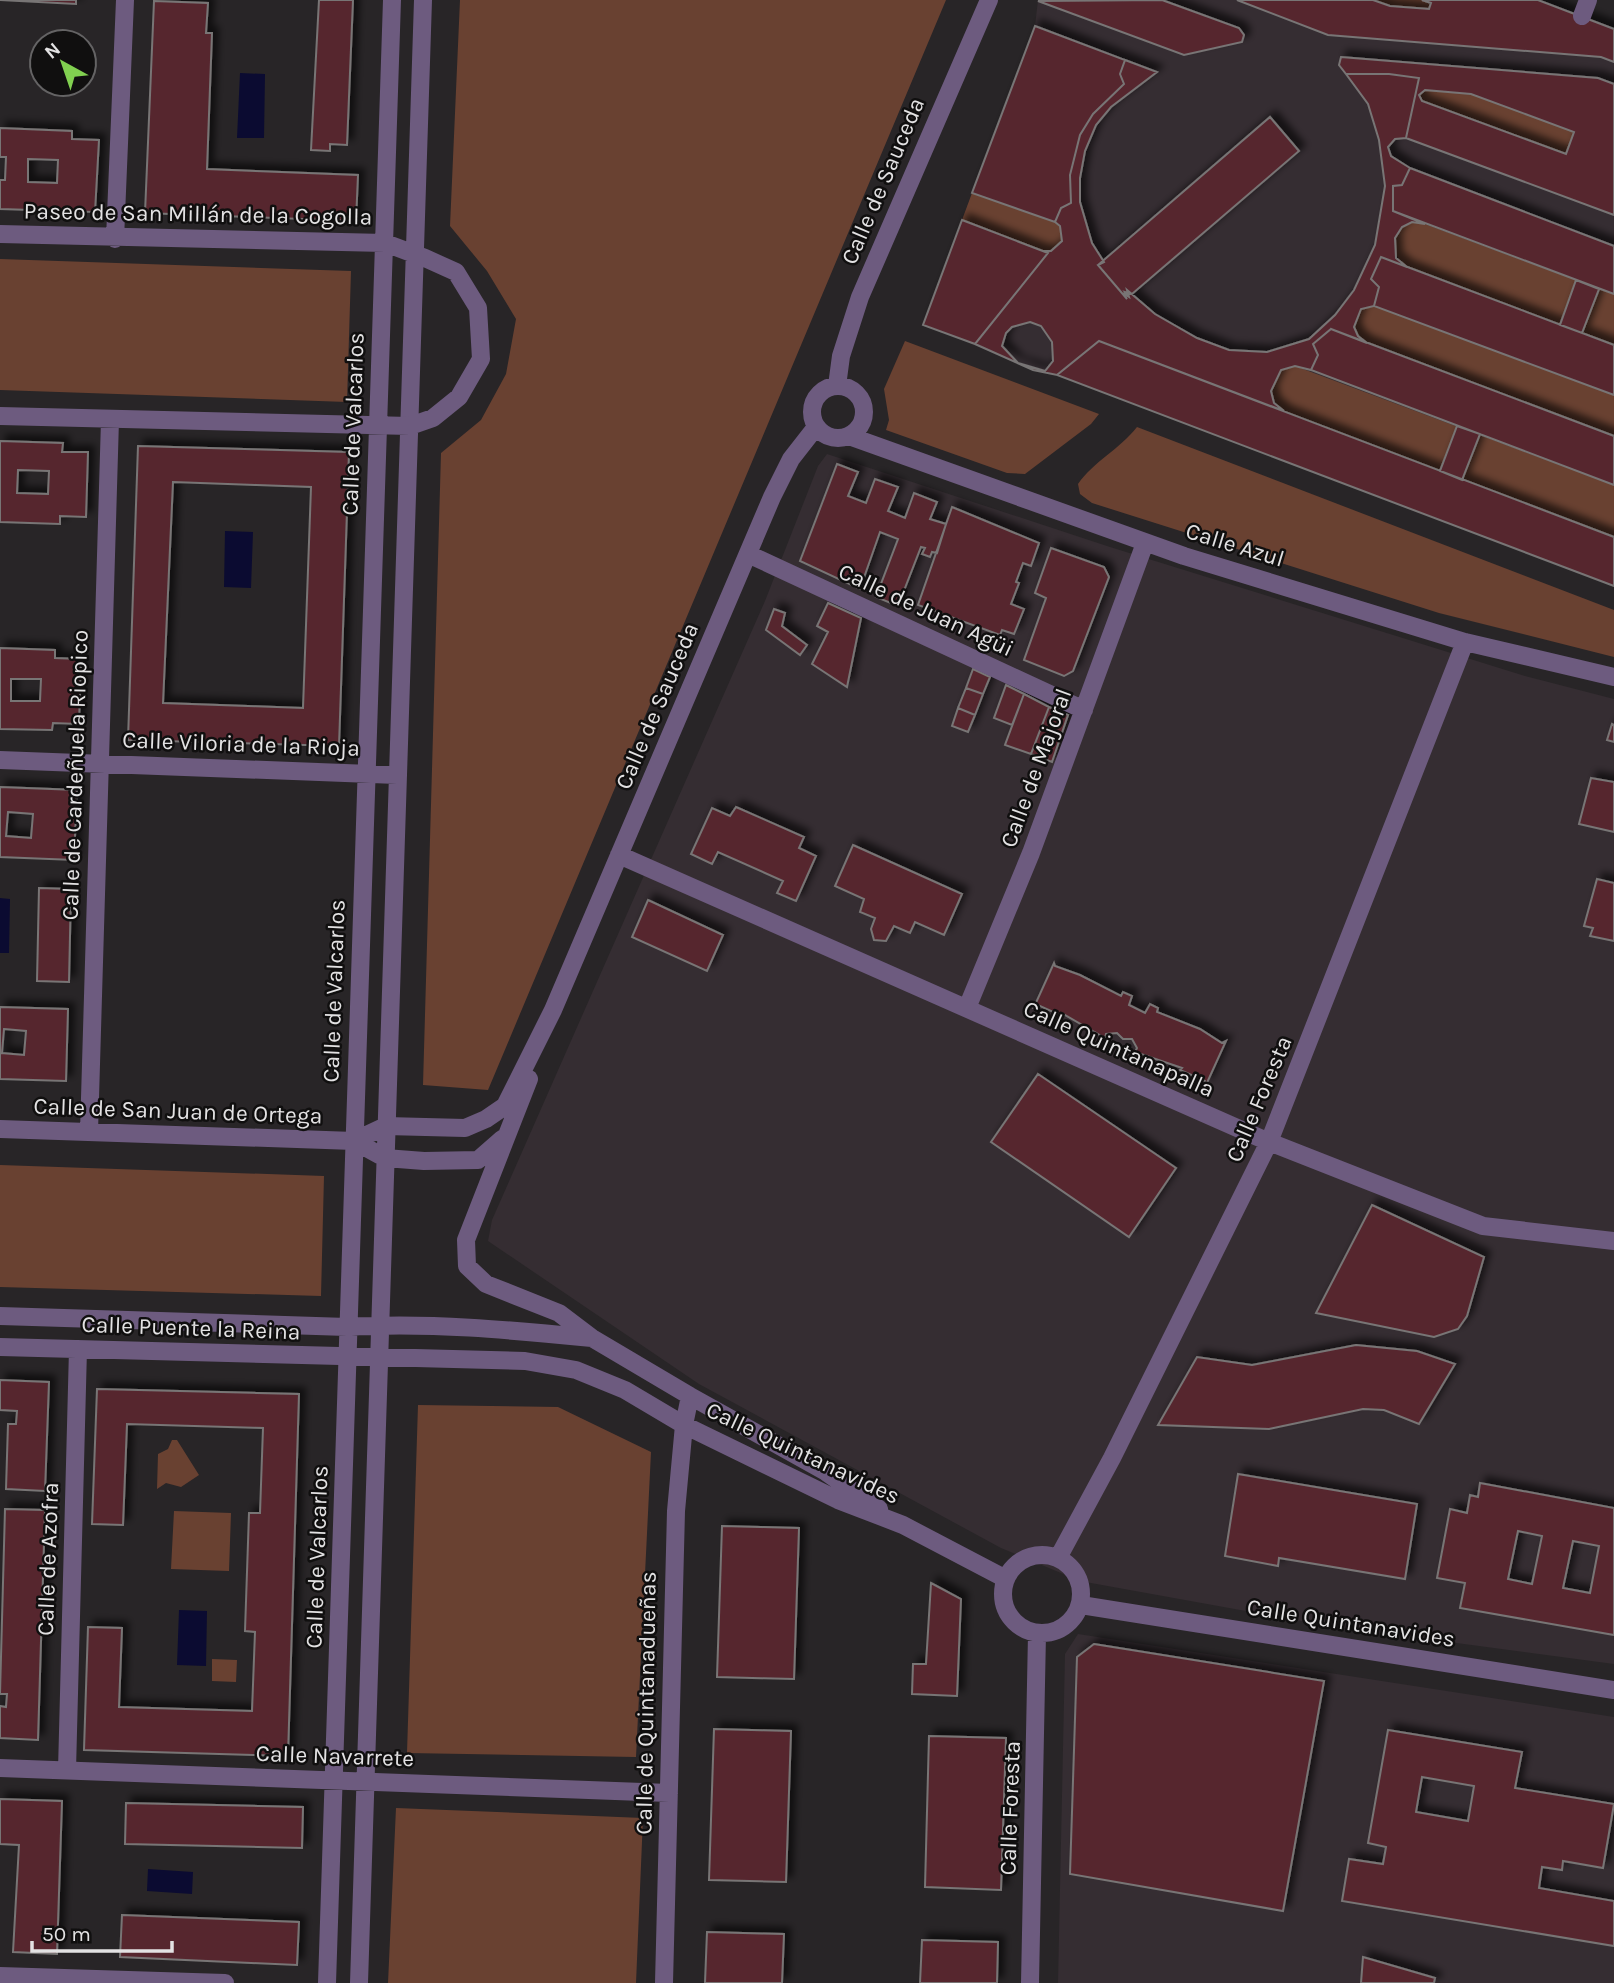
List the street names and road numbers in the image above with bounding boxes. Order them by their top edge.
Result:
street label: Calle de Sauceda [836,94,930,268]
street label: Paseo de San Millán de la Cogolla [24,197,372,231]
street label: Calle de Valcarlos [336,332,370,516]
street label: Calle Azul [1183,517,1287,573]
street label: Calle de Juan Agüi [834,558,1018,662]
street label: Calle de Sauceda [610,619,704,793]
street label: Calle de Cardeñuela Riopico [56,629,94,921]
street label: Calle de Majoral [995,685,1077,851]
street label: Calle Viloria de la Rioja [122,726,360,762]
street label: Calle de Valcarlos [317,899,351,1083]
street label: Calle Quintanapalla [1019,995,1219,1103]
street label: Calle Foresta [1220,1032,1298,1166]
street label: Calle de San Juan de Ortega [33,1092,323,1130]
street label: Calle Puente la Reina [81,1311,301,1345]
street label: Calle Quintanavides [702,1396,904,1510]
street label: Calle de Valcarlos [300,1465,334,1649]
street label: Calle de Azofra [32,1482,64,1636]
street label: Calle de Quintanadueñas [630,1571,662,1835]
street label: Calle Quintanavides [1245,1593,1457,1653]
street label: Calle Navarrete [255,1740,415,1772]
street label: Calle Foresta [994,1740,1026,1876]

